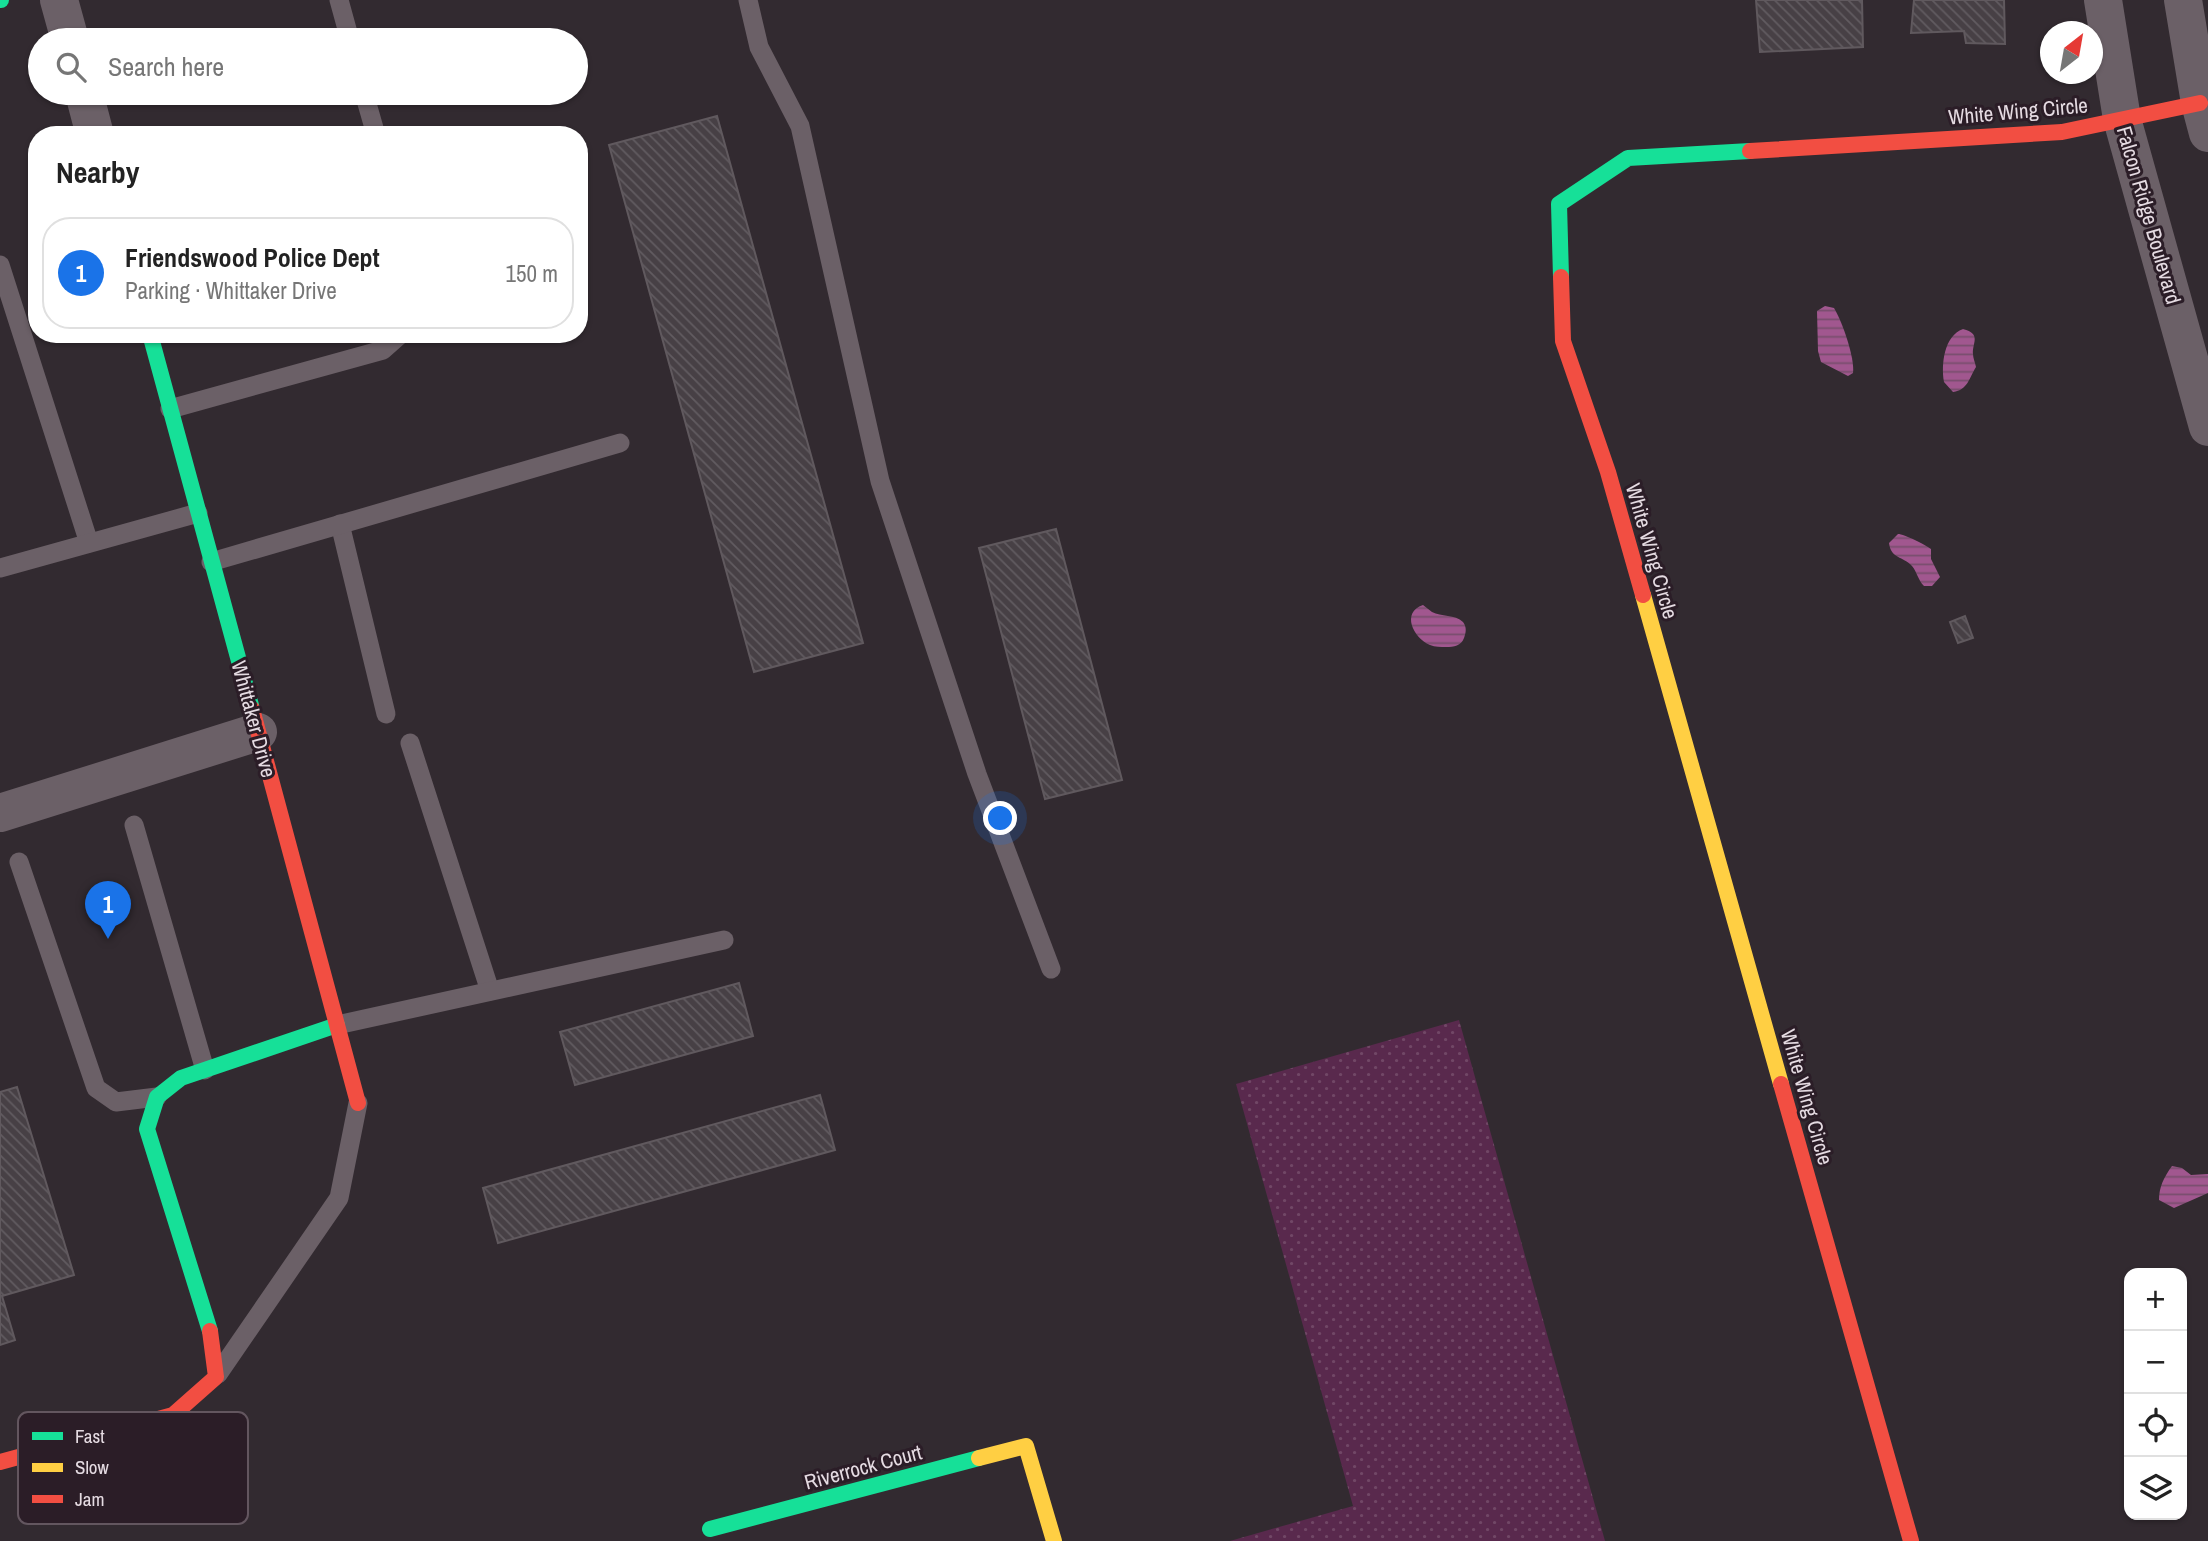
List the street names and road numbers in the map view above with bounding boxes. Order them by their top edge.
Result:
street label: White Wing Circle [1947,90,2089,132]
street label: Falcon Ridge Boulevard [2110,123,2188,307]
street label: White Wing Circle [1619,480,1685,622]
street label: Whittaker Drive [225,657,283,781]
street label: White Wing Circle [1774,1026,1840,1168]
street label: Riverrock Court [801,1437,925,1497]

